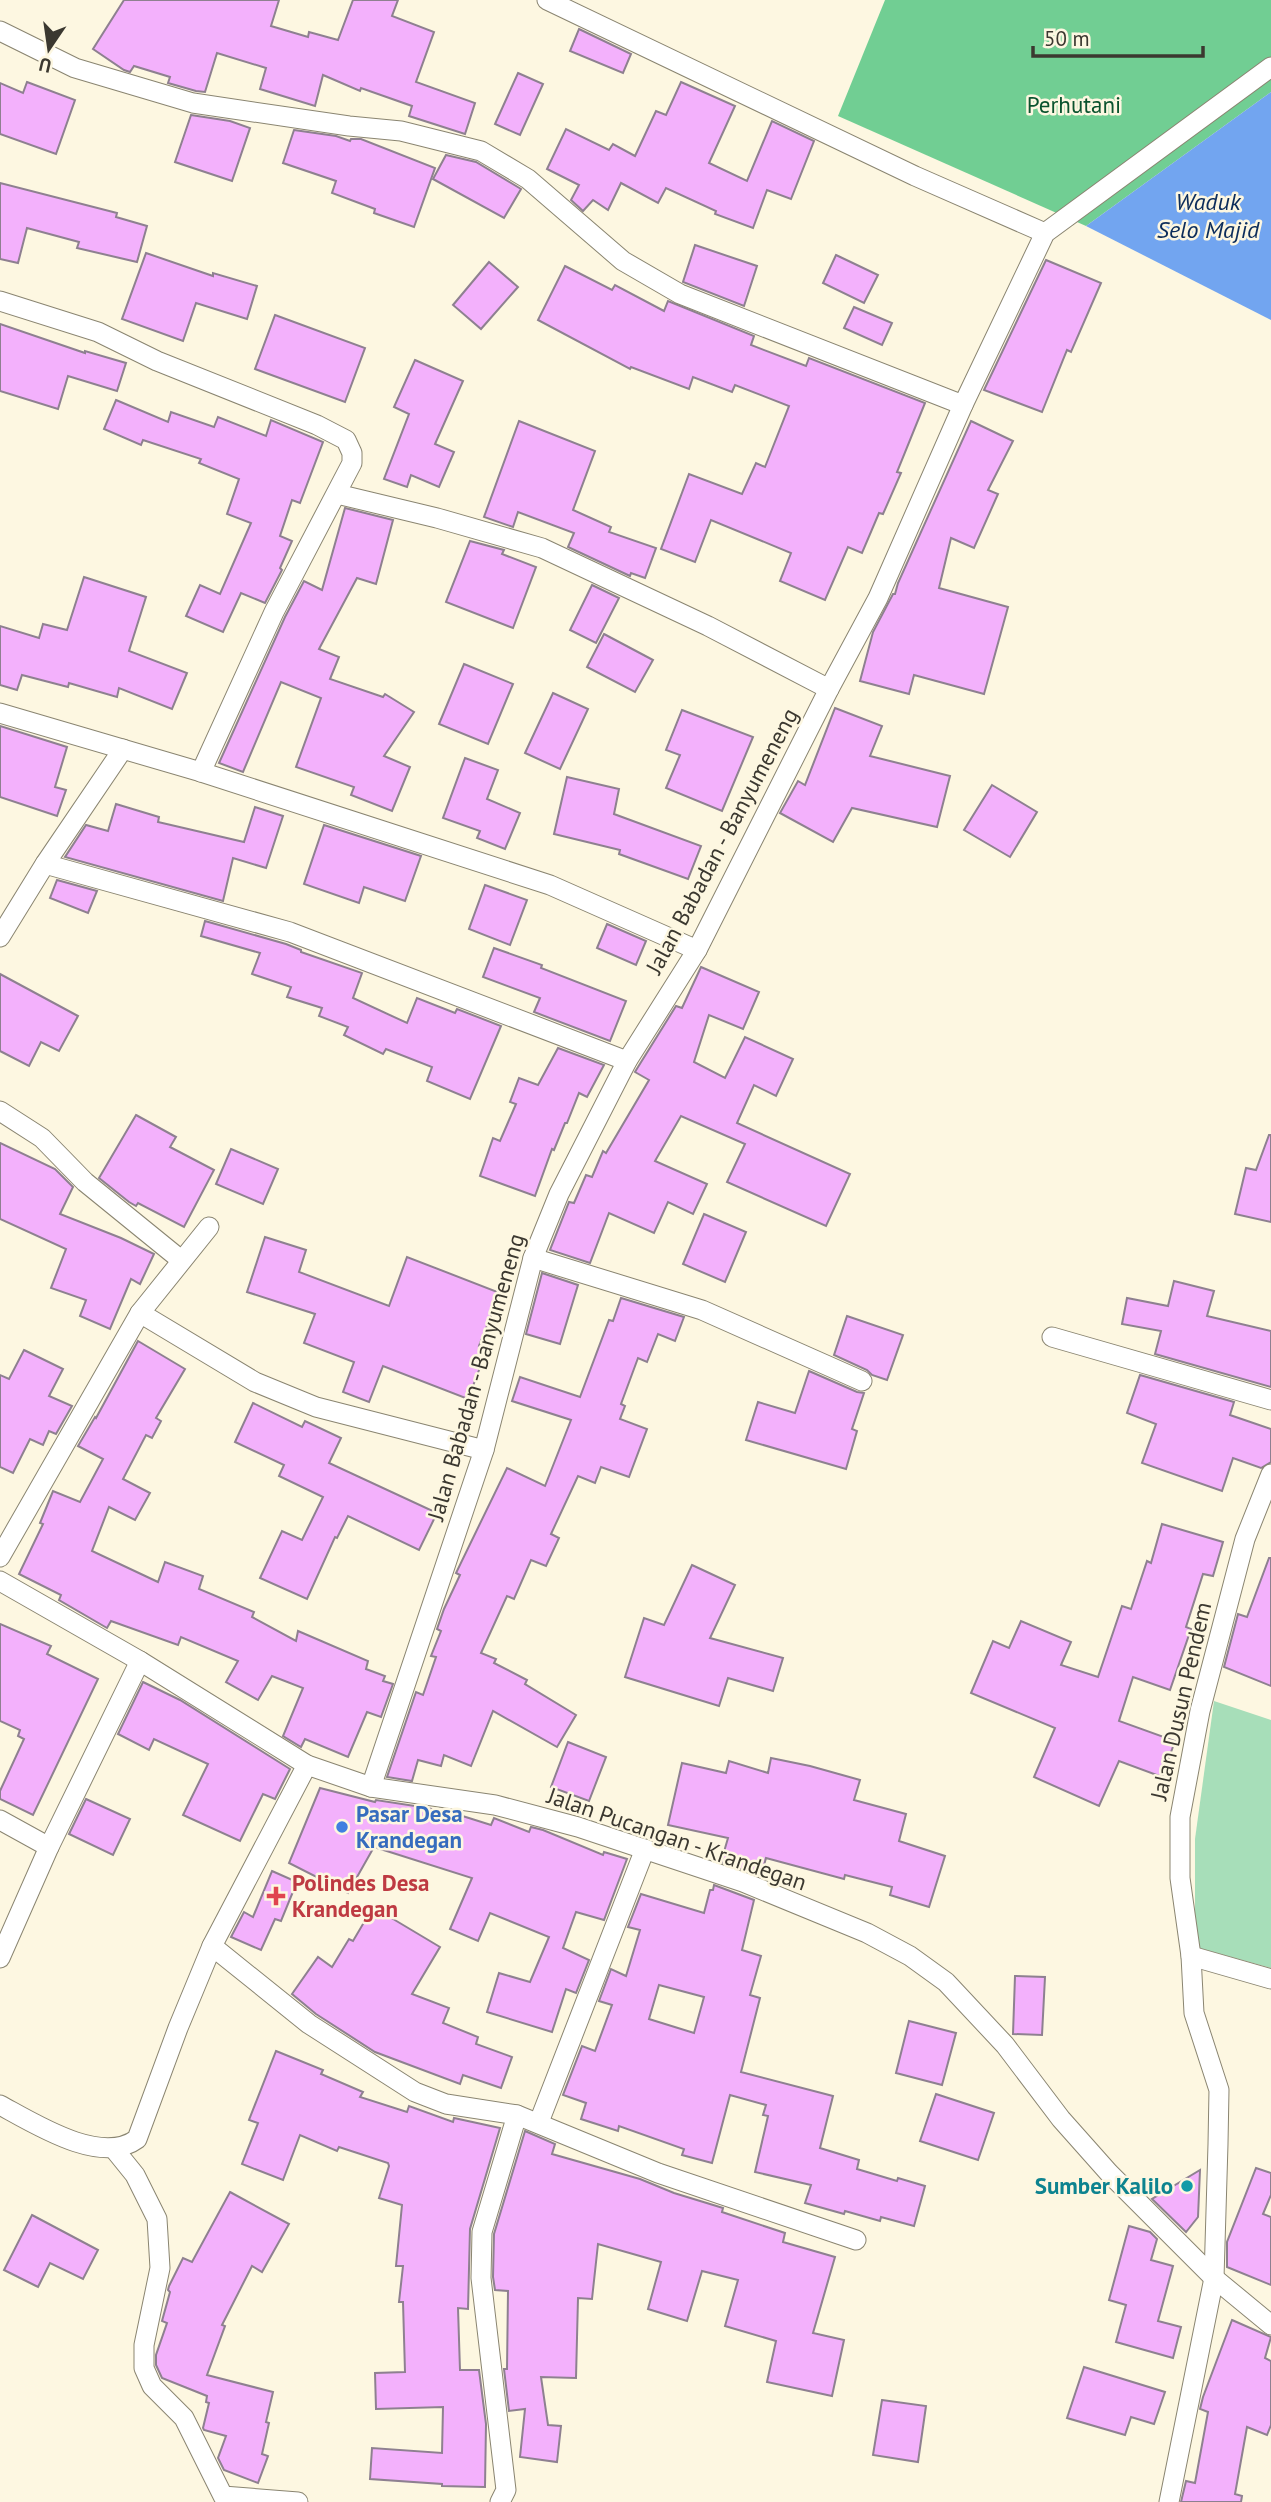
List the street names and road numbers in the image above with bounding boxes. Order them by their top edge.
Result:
street label: Jalan Babadan - Banyumeneng [639,703,804,980]
street label: Jalan Babadan - Banyumeneng [420,1230,530,1525]
street label: Jalan Dusun Pendem [1143,1599,1217,1804]
street label: Jalan Pucangan - Krandegan [543,1780,811,1897]

